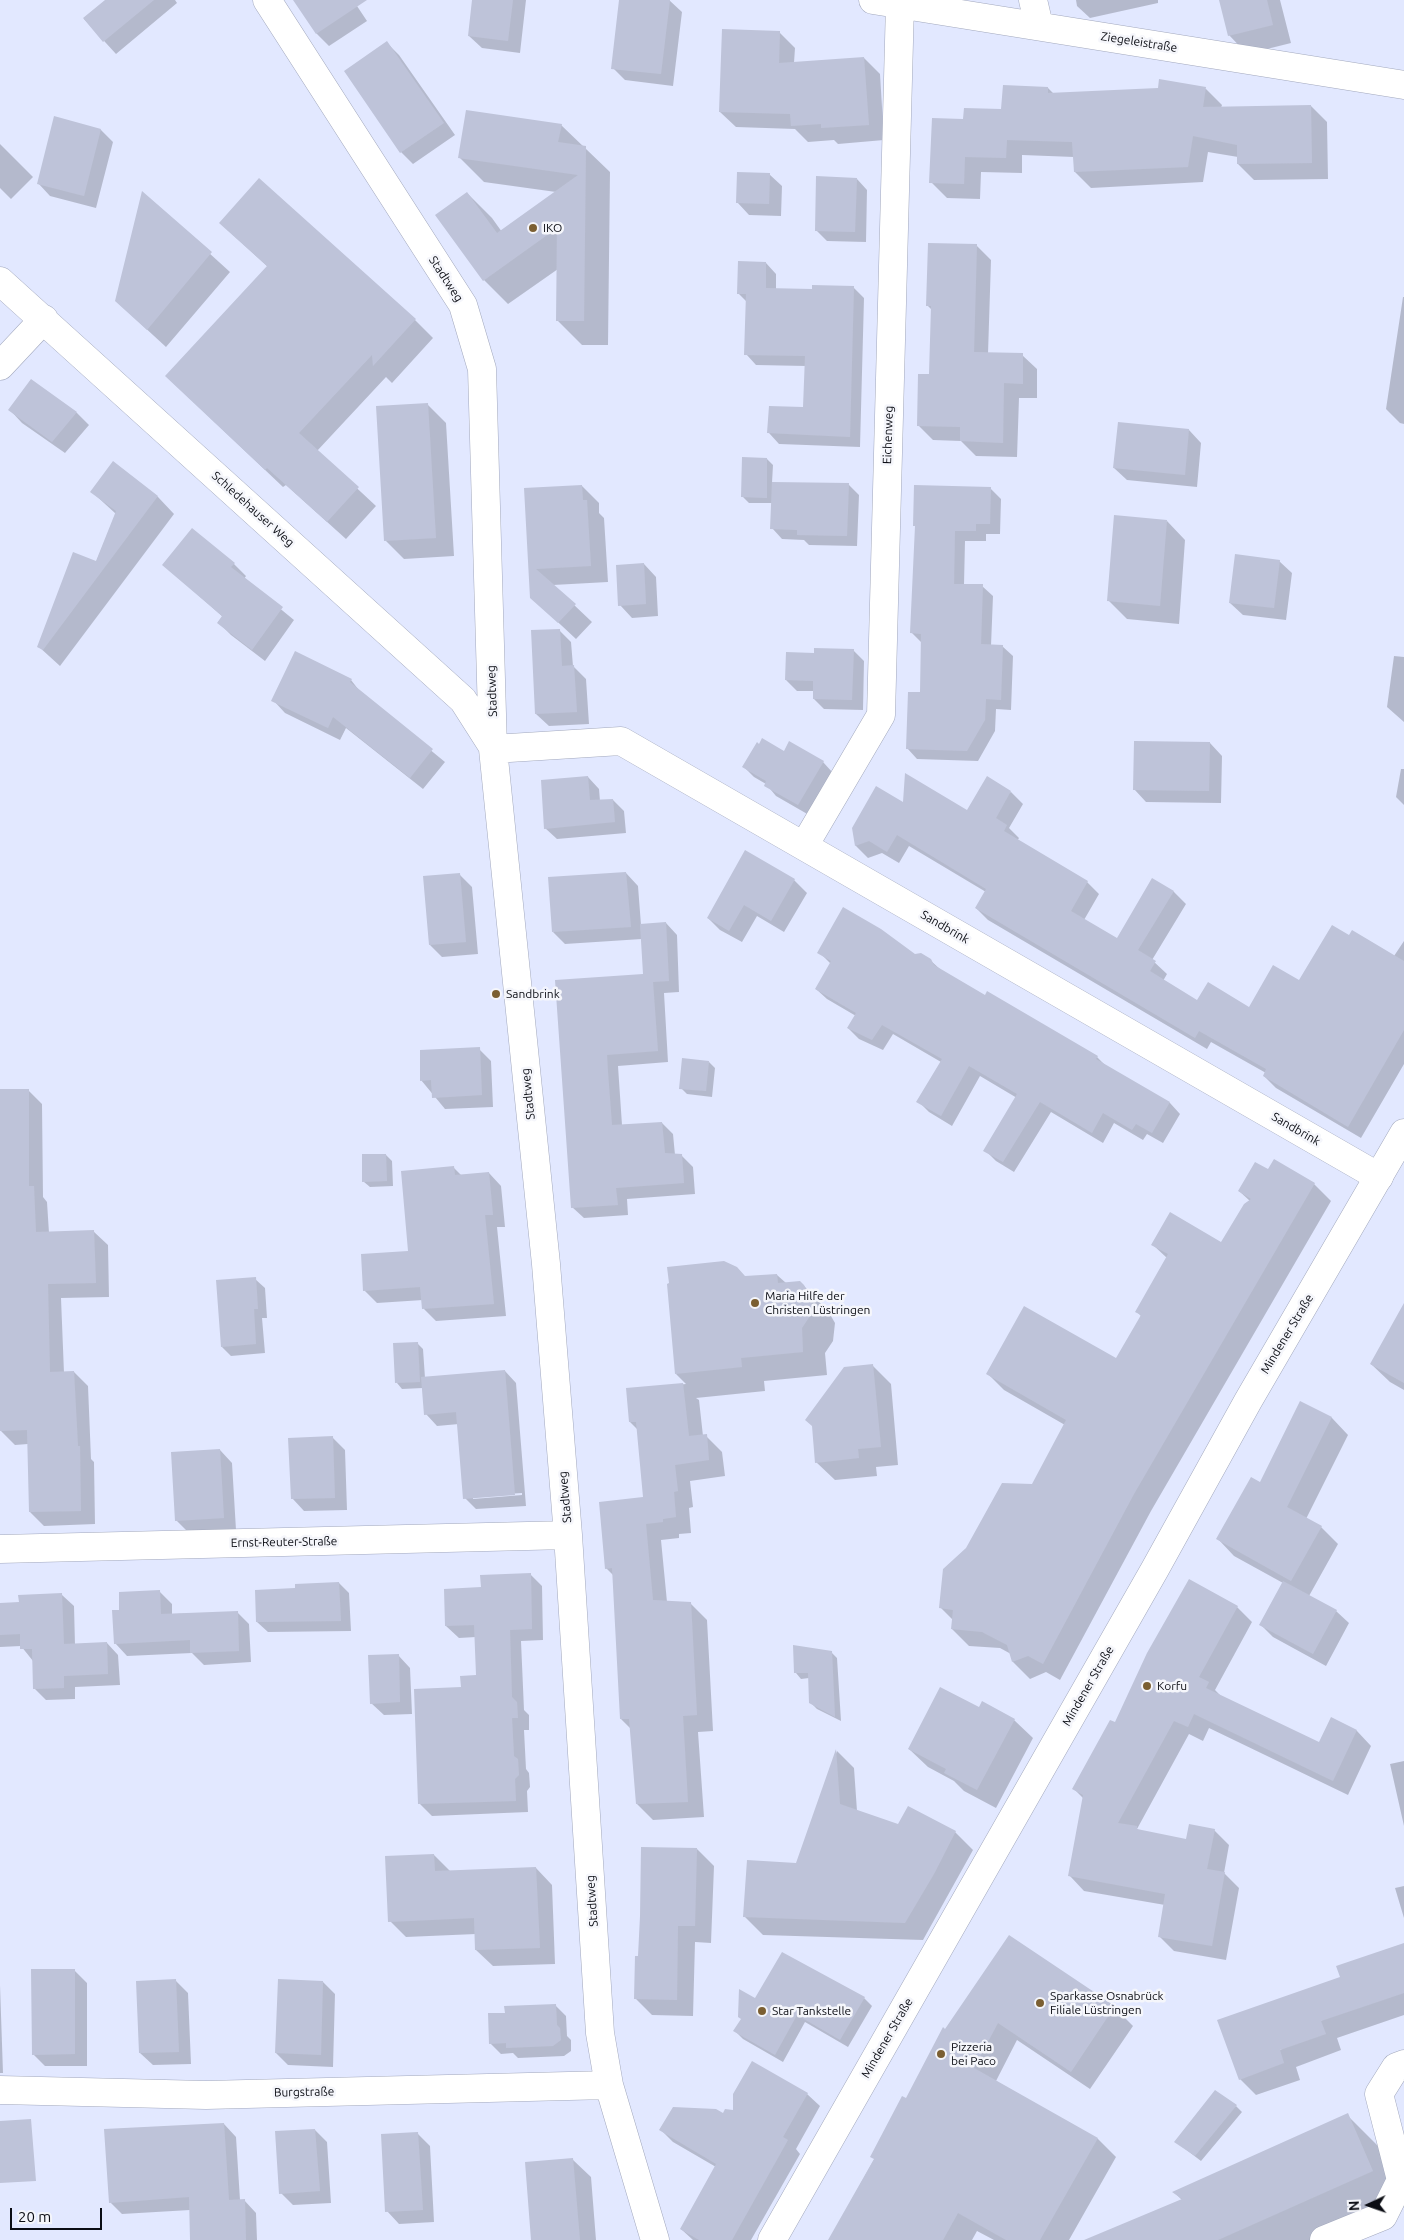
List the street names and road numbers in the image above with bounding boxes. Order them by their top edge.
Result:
street label: Ziegeleistraße [1100,29,1178,55]
street label: Stadtweg [426,253,466,305]
street label: Eichenweg [880,406,896,464]
street label: Schledehauser Weg [209,468,297,550]
street label: Stadtweg [484,665,500,717]
street label: Sandbrink [918,907,972,947]
street label: Stadtweg [518,1068,538,1120]
street label: Sandbrink [1269,1109,1323,1149]
street label: Mindener Straße [1258,1292,1316,1376]
street label: Stadtweg [556,1471,574,1523]
street label: Ernst-Reuter-Straße [230,1534,338,1550]
street label: Mindener Straße [1059,1643,1117,1729]
street label: Stadtweg [583,1875,601,1927]
street label: Mindener Straße [858,1995,916,2081]
street label: Burgstraße [274,2084,334,2100]

